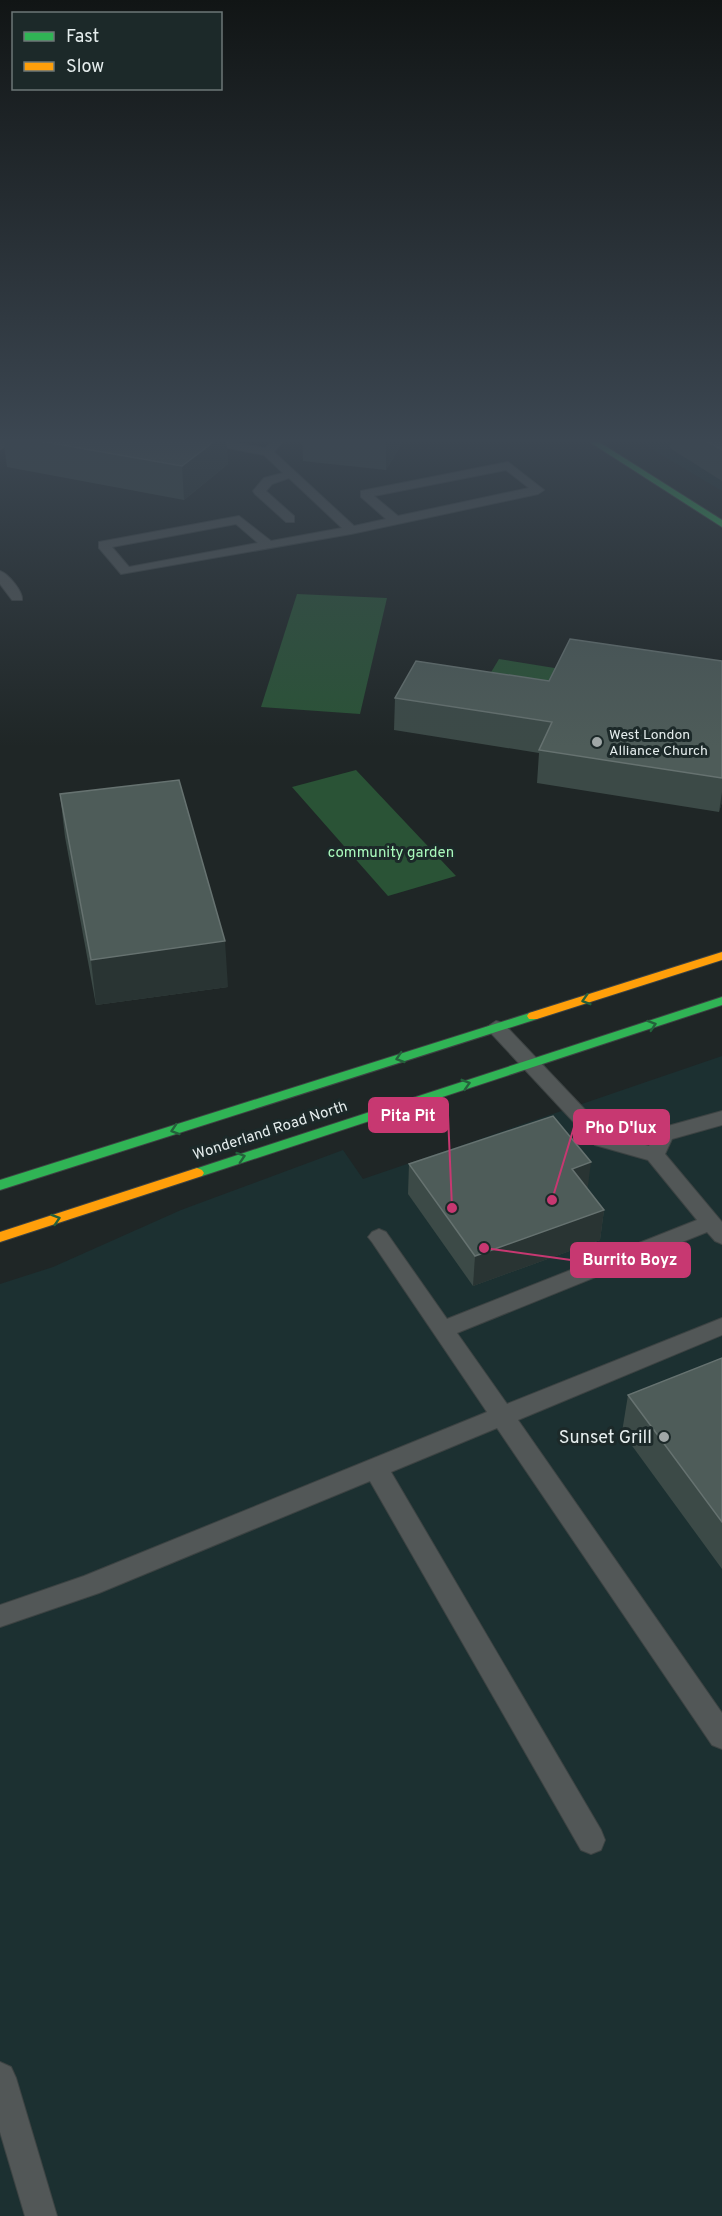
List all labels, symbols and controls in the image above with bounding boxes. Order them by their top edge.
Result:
legend [12,12,222,90]
text: Fast [66,26,99,49]
text: Slow [66,56,104,79]
place label: West London Alliance Church [609,727,708,760]
marker: West London Alliance Church [590,735,604,749]
park label: community garden [328,844,454,863]
one-way arrow [582,993,592,1005]
one-way arrow [646,1019,657,1032]
one-way arrow [395,1051,406,1063]
one-way arrow [460,1078,471,1091]
street label: Wonderland Road North [191,1097,350,1165]
callout: Pita Pit [369,1098,448,1132]
text: Pita Pit [381,1107,435,1127]
callout: Pho D'lux [574,1110,669,1144]
text: Pho D'lux [585,1119,657,1139]
one-way arrow [170,1122,181,1135]
one-way arrow [235,1152,246,1165]
one-way arrow [50,1213,61,1226]
callout: Burrito Boyz [571,1243,690,1277]
text: Burrito Boyz [583,1251,677,1271]
place label: Sunset Grill [559,1427,652,1450]
marker: Sunset Grill [657,1430,671,1444]

